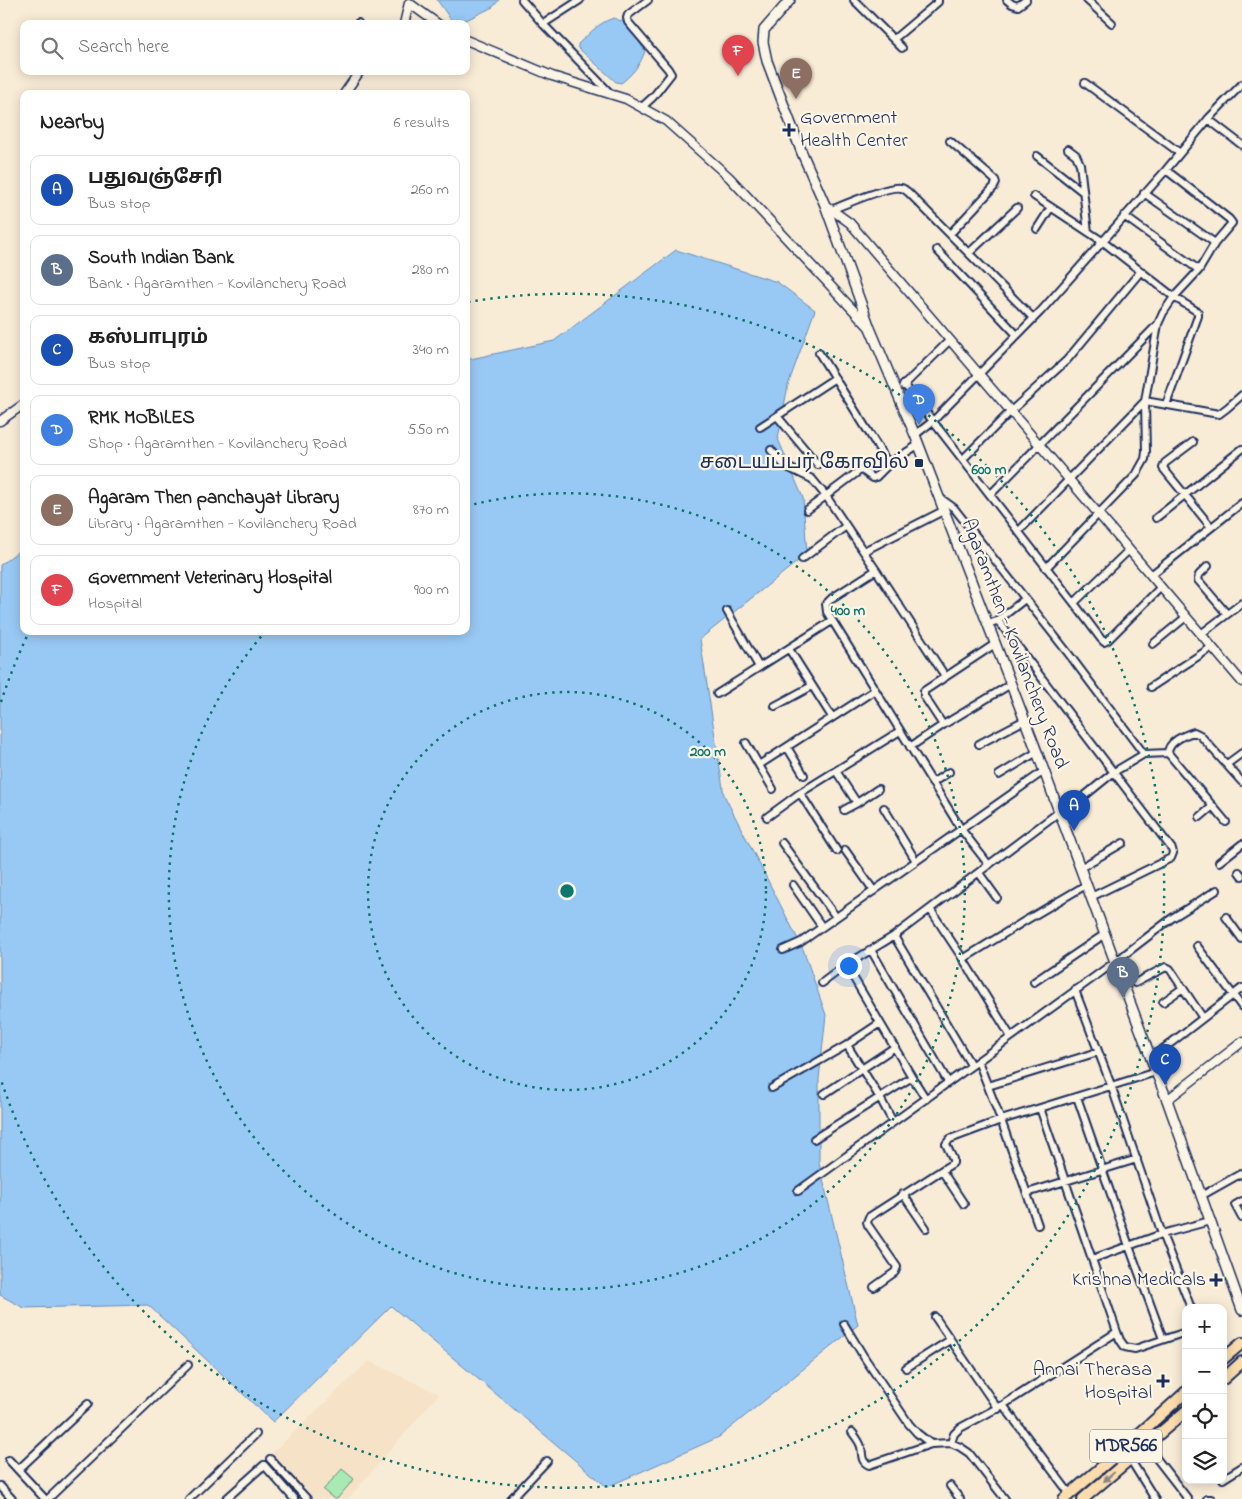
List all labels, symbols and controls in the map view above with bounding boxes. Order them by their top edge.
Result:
search box [20,20,470,75]
icon: search [38,34,66,62]
text: Search here [78,34,169,61]
pin: F [722,35,754,76]
pin: E [780,58,812,99]
place label: Government Health Center [800,104,908,156]
text: Nearby [40,108,104,138]
text: 6 results [393,111,450,135]
marker: Government Health Center [782,123,796,137]
text: பதுவஞ்சேரி [88,165,223,192]
text: A [52,178,62,202]
text: 260 m [411,178,449,202]
text: Bus stop [88,192,151,216]
text: South Indian Bank [88,245,234,272]
text: B [52,258,62,282]
text: 280 m [412,258,449,282]
text: Bank · Agaramthen - Kovilanchery Road [88,272,346,296]
text: கஸ்பாபுரம் [88,325,208,352]
text: C [53,338,61,362]
text: 340 m [412,338,449,362]
text: Bus stop [88,352,151,376]
pin: D [903,384,935,425]
text: RMK MOBILES [88,405,195,432]
text: D [51,418,63,442]
text: 550 m [407,418,449,442]
text: Shop · Agaramthen - Kovilanchery Road [88,432,347,456]
place label: சடையப்பர் கோவில் [700,449,909,478]
marker: சடையப்பர் கோவில் [913,457,925,469]
text: 600 m [971,459,1007,481]
text: Agaram Then panchayat Library [88,485,339,512]
text: E [52,498,62,522]
text: 870 m [413,498,449,522]
text: Library · Agaramthen - Kovilanchery Road [88,512,357,536]
street label: Agaramthen - Kovilanchery Road [952,515,1075,774]
text: Government Veterinary Hospital [88,565,332,592]
text: F [52,578,62,602]
text: 900 m [414,578,449,602]
text: Hospital [88,592,142,616]
text: 400 m [830,600,866,622]
text: 200 m [689,741,726,763]
pin: A [1058,790,1090,831]
centre of rings [558,882,576,900]
your location [836,953,862,979]
pin: B [1107,957,1139,998]
pin: C [1149,1044,1181,1085]
place label: Krishna Medicals [1072,1266,1206,1295]
marker: Krishna Medicals [1210,1274,1222,1286]
map controls [1182,1304,1227,1484]
button: + [1182,1304,1227,1349]
button: − [1182,1349,1227,1394]
place label: Annai Therasa Hospital [1033,1356,1152,1408]
marker: Annai Therasa Hospital [1156,1374,1170,1388]
button: locate [1182,1394,1227,1439]
road number: MDR566 [1090,1430,1162,1462]
button: layers [1182,1439,1227,1484]
one-way arrow [1103,1471,1115,1483]

